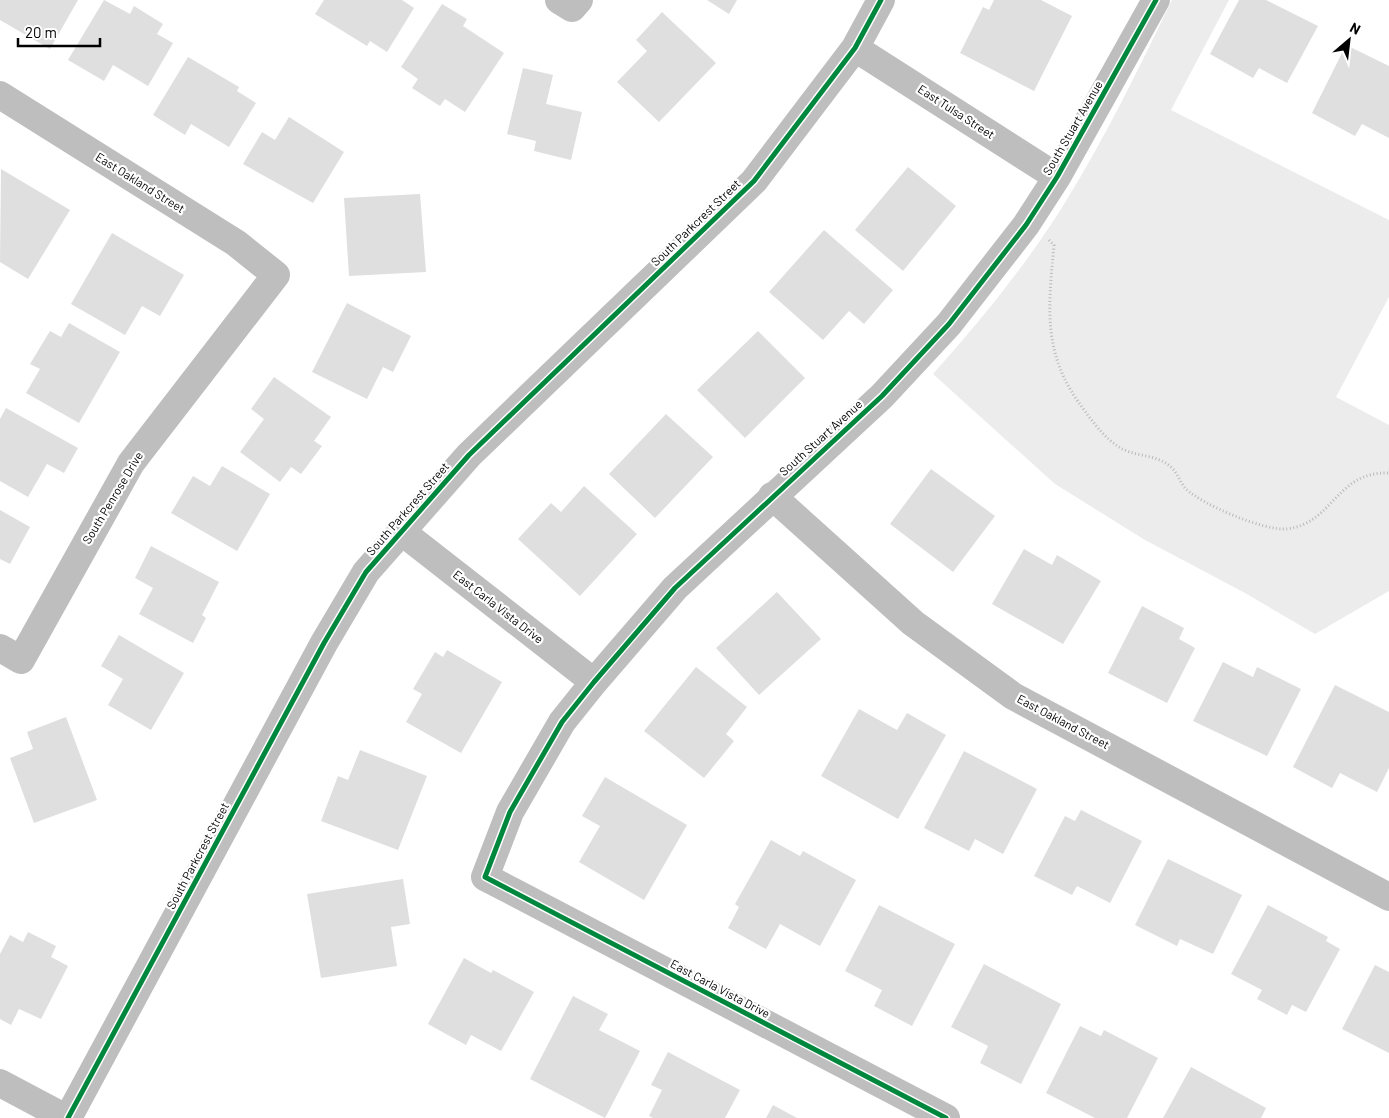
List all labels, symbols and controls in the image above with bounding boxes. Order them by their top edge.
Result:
scale bar [18,15,100,47]
north arrow [1324,15,1374,65]
text: N [1347,18,1363,38]
text: 20 m [25,23,57,41]
street label: South Stuart Avenue [1039,78,1105,177]
street label: East Tulsa Street [916,81,997,141]
street label: East Oakland Street [93,149,188,215]
street label: South Parkcrest Street [648,176,743,269]
street label: South Stuart Avenue [776,396,865,478]
street label: South Penrose Drive [79,449,145,546]
street label: South Parkcrest Street [363,459,451,558]
street label: East Carla Vista Drive [451,567,546,646]
street label: East Oakland Street [1015,691,1112,751]
street label: South Parkcrest Street [163,800,231,911]
street label: East Carla Vista Drive [668,956,773,1020]

